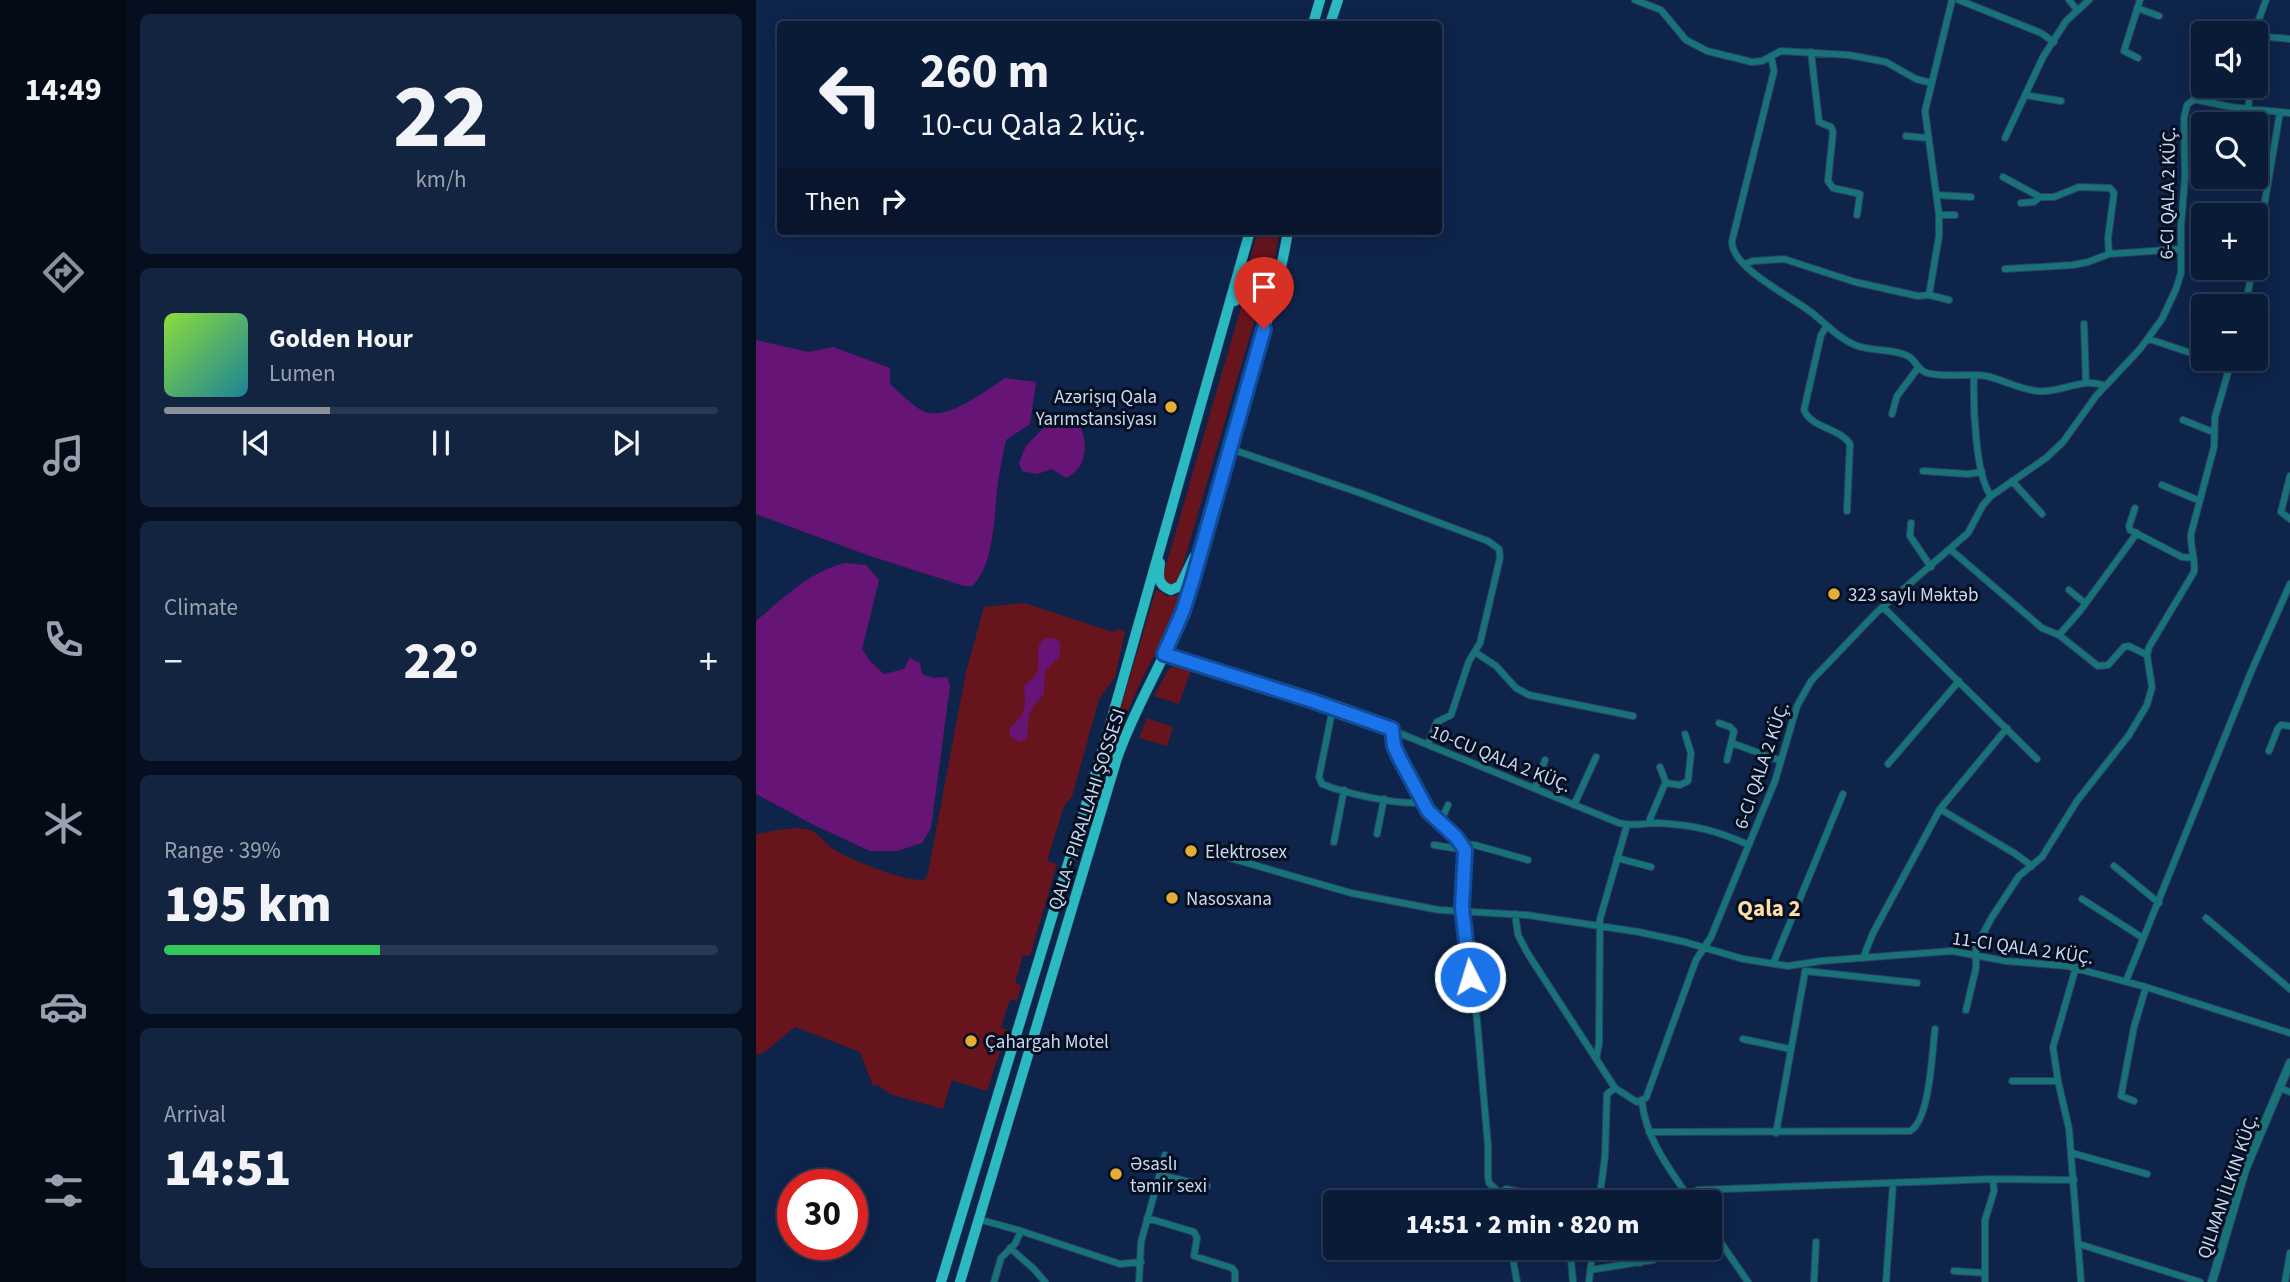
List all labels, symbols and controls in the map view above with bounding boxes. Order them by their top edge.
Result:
map controls [2191,21,2268,371]
button: sound [2191,21,2268,98]
text: 260 m [920,37,1049,107]
icon: left [805,49,896,140]
text: 22 [393,53,489,182]
text: 14:49 [24,67,102,113]
text: 10-cu Qala 2 küç. [920,102,1146,148]
button: search [2191,112,2268,189]
street label: 6-CI QALA 2 KÜÇ. [2154,126,2183,260]
text: km/h [415,163,467,196]
icon: right [874,182,912,220]
text: Then [805,183,860,220]
button: + [2191,203,2268,280]
icon: directions [39,248,88,297]
pin [1234,257,1294,329]
icon: arrive [1245,268,1283,306]
button: − [2191,294,2268,371]
text: Golden Hour [269,320,413,357]
text: Lumen [269,357,336,390]
place label: Azərişıq Qala Yarımstansiyası [1035,384,1157,433]
marker: Azərişıq Qala Yarımstansiyası [1163,399,1179,415]
icon: previous [237,424,275,462]
icon: pause [422,424,460,462]
icon: next [607,424,645,462]
icon: music [39,431,88,480]
place label: 323 saylı Məktəb [1848,582,1978,609]
marker: 323 saylı Məktəb [1826,586,1842,602]
text: Climate [164,591,238,624]
icon: phone [39,615,88,664]
text: 22° [404,625,478,699]
text: − [164,635,183,689]
text: + [699,635,718,689]
street label: 6-CI QALA 2 KÜÇ. [1728,698,1797,833]
street label: QALA - PIRALLAHI ŞOSSESI [1042,705,1133,914]
street label: 10-CU QALA 2 KÜÇ. [1426,719,1575,800]
icon: climate [39,799,88,848]
text: Range · 39% [164,834,281,867]
place label: Elektrosex [1205,839,1288,866]
marker: Elektrosex [1183,843,1199,859]
text: 195 km [164,868,332,942]
place label: Nasosxana [1186,886,1272,913]
marker: Nasosxana [1164,890,1180,906]
district label: Qala 2 [1737,892,1801,925]
street label: 11-CI QALA 2 KÜÇ. [1950,925,2095,972]
position arrow [1433,940,1507,1014]
icon: car [39,982,88,1031]
place label: Çahargah Motel [985,1029,1109,1056]
marker: Çahargah Motel [963,1033,979,1049]
text: Arrival [164,1098,226,1131]
street label: QILMAN İLKIN KÜÇ. [2191,1110,2266,1263]
text: 14:51 [164,1132,291,1206]
place label: Əsaslı təmir sexi [1130,1151,1207,1200]
icon: filters [39,1166,88,1215]
marker: Əsaslı təmir sexi [1108,1166,1124,1182]
speed limit sign: 30 [777,1169,868,1260]
text: 14:51 · 2 min · 820 m [1406,1206,1639,1243]

